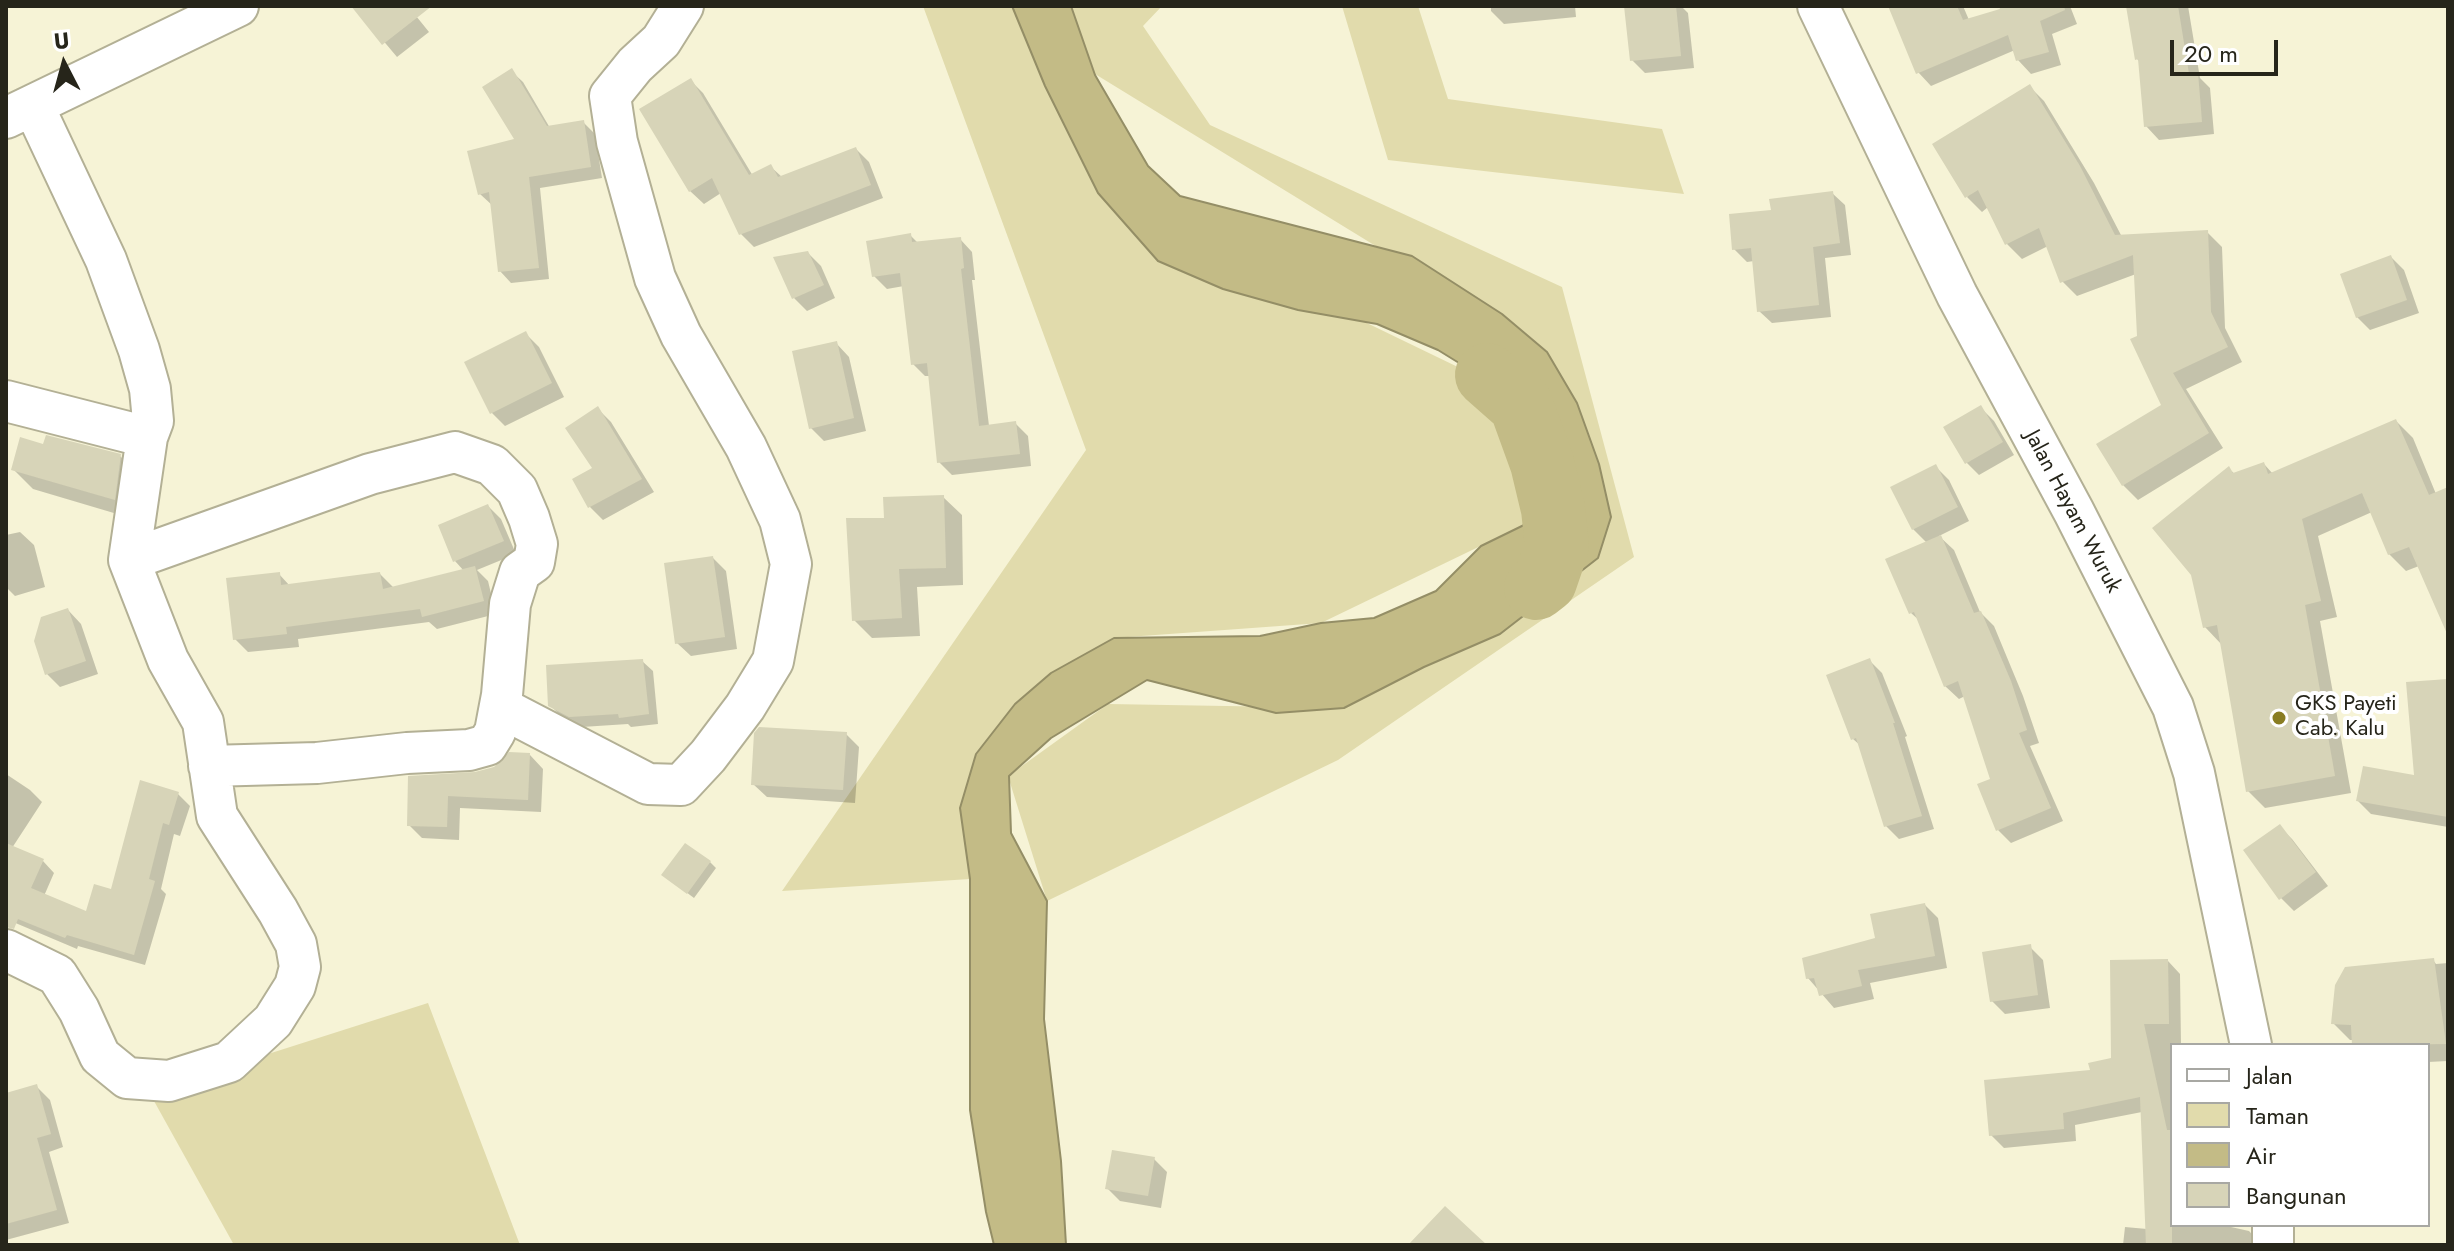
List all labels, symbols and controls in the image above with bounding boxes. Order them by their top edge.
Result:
text: U [52,23,71,57]
north arrow [24,24,104,104]
scale bar [2174,24,2282,74]
text: 20 m [2184,36,2238,71]
street label: Jalan Hayam Wuruk [2018,426,2126,598]
place label: GKS Payeti Cab. Kalu [2295,692,2397,744]
marker: GKS Payeti Cab. Kalu [2270,709,2288,727]
legend [2170,1043,2430,1227]
text: Jalan [2246,1058,2293,1093]
text: Taman [2246,1098,2309,1133]
text: Air [2246,1138,2276,1173]
text: Bangunan [2246,1178,2347,1213]

